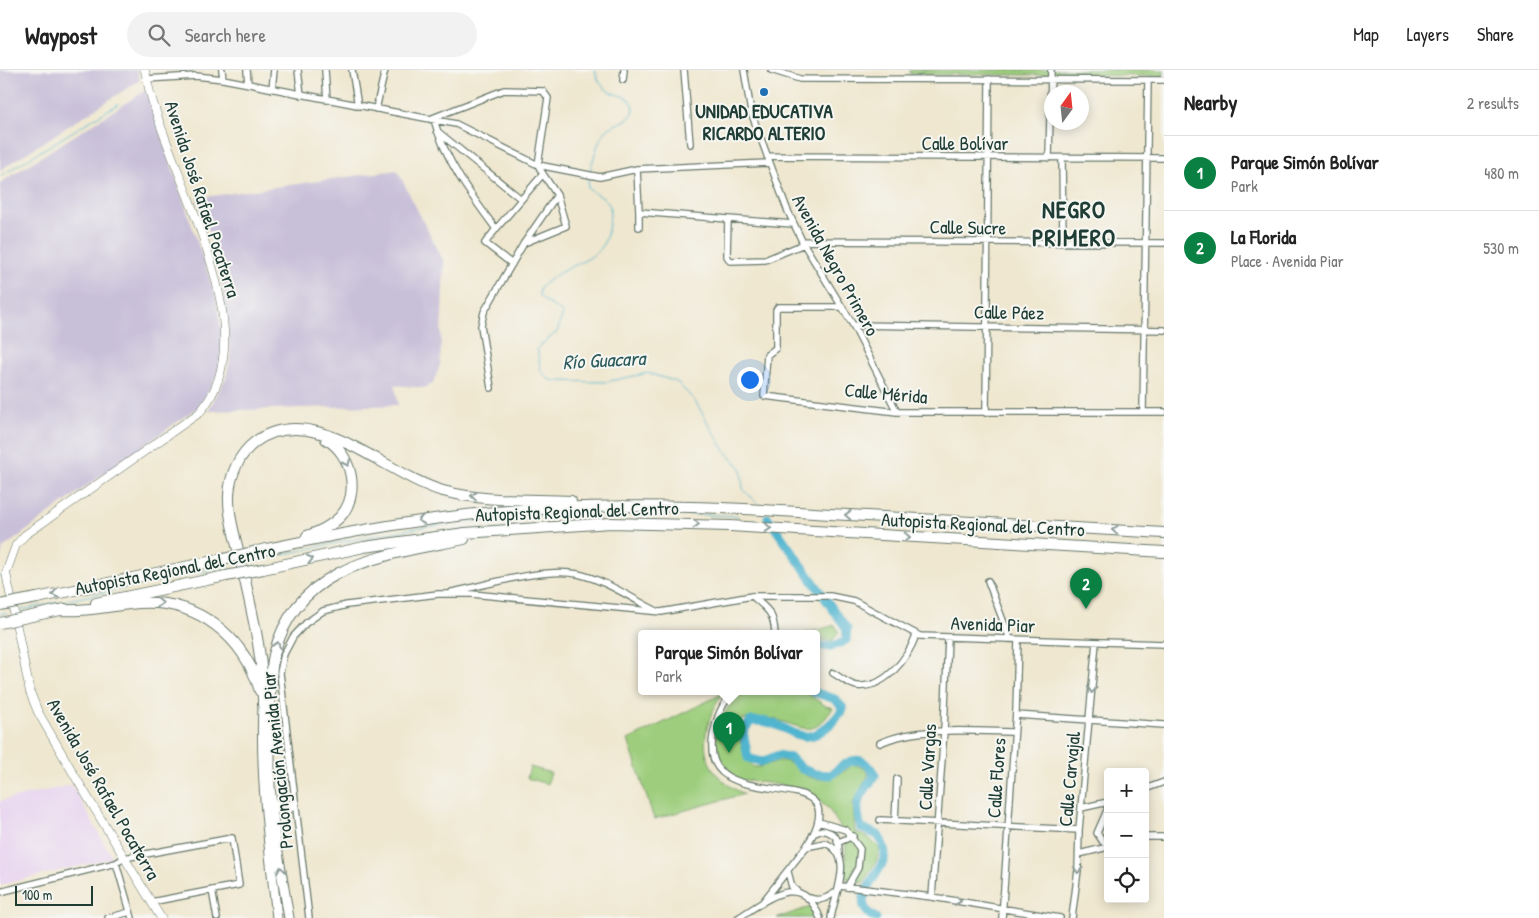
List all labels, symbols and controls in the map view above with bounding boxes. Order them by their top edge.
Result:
search box [127,12,477,57]
text: Waypost [25,19,97,51]
icon: search [145,21,173,49]
text: Search here [185,22,266,48]
text: Map [1353,22,1379,47]
text: Layers [1407,22,1449,47]
text: Share [1477,22,1514,47]
north arrow [1044,85,1089,130]
marker: UNIDAD EDUCATIVA RICARDO ALTERIO [758,86,770,98]
text: Nearby [1184,88,1237,117]
text: 2 results [1467,92,1519,114]
street label: Avenida José Rafael Pocaterra [159,97,247,301]
place label: UNIDAD EDUCATIVA RICARDO ALTERIO [695,98,834,146]
street label: Calle Bolívar [922,130,1009,156]
text: Parque Simón Bolívar [1231,149,1379,175]
text: 1 [1197,162,1203,184]
text: 480 m [1484,162,1519,184]
text: Park [1231,175,1258,197]
street label: Avenida Negro Primero [786,190,886,341]
district label: NEGRO PRIMERO [1032,193,1116,253]
street label: Calle Sucre [929,213,1007,241]
text: La Florida [1231,224,1296,250]
text: 2 [1196,237,1204,259]
text: 530 m [1483,237,1519,259]
text: Place · Avenida Piar [1231,250,1344,272]
street label: Calle Páez [974,298,1044,326]
water label: Río Guacara [562,344,648,375]
your location [737,367,763,393]
street label: Calle Mérida [843,376,929,410]
one-way arrow [340,458,351,467]
one-way arrow [470,491,478,502]
street label: Autopista Regional del Centro [475,494,680,528]
street label: Autopista Regional del Centro [881,506,1086,542]
one-way arrow [844,509,852,520]
one-way arrow [417,515,426,525]
one-way arrow [692,519,700,530]
one-way arrow [764,523,772,534]
one-way arrow [1111,524,1119,535]
one-way arrow [903,531,911,542]
street label: Autopista Regional del Centro [73,537,278,601]
one-way arrow [306,554,315,565]
pin: 2 [1070,568,1102,609]
one-way arrow [51,588,59,599]
one-way arrow [156,598,164,609]
street label: Avenida Piar [950,610,1036,638]
popup [638,630,820,695]
text: Parque Simón Bolívar [655,639,803,665]
one-way arrow [271,641,281,650]
text: Park [655,665,682,687]
street label: Prolongación Avenida Piar [255,669,299,850]
one-way arrow [1087,687,1098,695]
street label: Avenida José Rafael Pocaterra [41,693,167,885]
pin: 1 [713,712,745,753]
street label: Calle Vargas [912,723,942,811]
street label: Calle Carvajal [1052,730,1086,828]
street label: Calle Flores [980,737,1012,819]
map controls [1104,768,1149,903]
button: + [1104,768,1149,813]
button: − [1104,813,1149,858]
button: locate [1104,858,1149,903]
one-way arrow [276,866,286,874]
one-way arrow [1073,866,1084,874]
scale bar [15,883,92,906]
text: 100 m [22,885,52,904]
one-way arrow [954,896,963,906]

